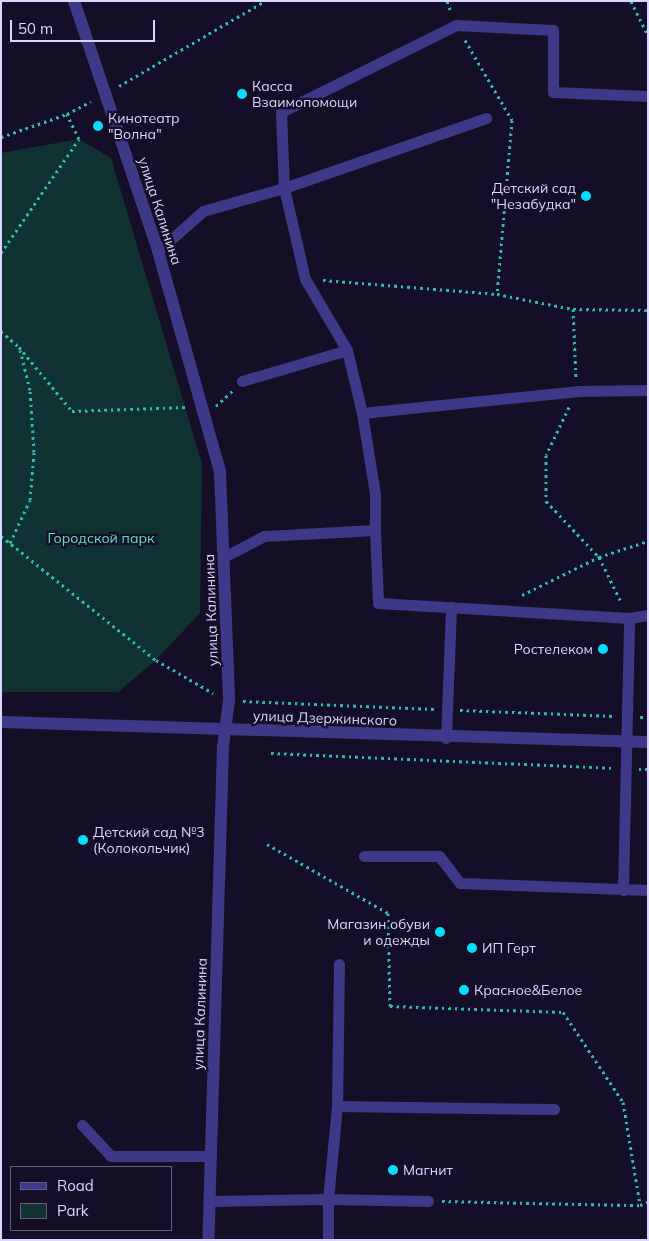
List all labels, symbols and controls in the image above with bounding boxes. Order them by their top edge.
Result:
scale bar [12,10,158,42]
text: 50 m [18,19,53,38]
place label: Касса Взаимопомощи [252,78,357,110]
marker: Касса Взаимопомощи [236,88,248,100]
place label: Кинотеатр "Волна" [108,110,180,142]
marker: Кинотеатр "Волна" [92,120,104,132]
street label: улица Калинина [135,155,185,267]
place label: Детский сад "Незабудка" [491,180,576,212]
marker: Детский сад "Незабудка" [580,190,592,202]
park label: Городской парк [47,530,155,546]
street label: улица Калинина [201,554,221,666]
place label: Ростелеком [514,641,593,657]
marker: Ростелеком [597,643,609,655]
street label: улица Дзержинского [253,707,397,729]
place label: Детский сад №3 (Колокольчик) [93,824,205,856]
marker: Детский сад №3 (Колокольчик) [77,834,89,846]
place label: Магазин обуви и одежды [327,916,430,949]
marker: Магазин обуви и одежды [434,926,446,938]
place label: ИП Герт [482,940,536,956]
marker: ИП Герт [466,942,478,954]
street label: улица Калинина [190,958,210,1070]
place label: Красное&Белое [474,982,582,998]
marker: Красное&Белое [458,984,470,996]
place label: Магнит [403,1162,453,1178]
marker: Магнит [387,1164,399,1176]
legend [10,1166,172,1231]
text: Road [57,1176,94,1195]
text: Park [57,1201,89,1220]

